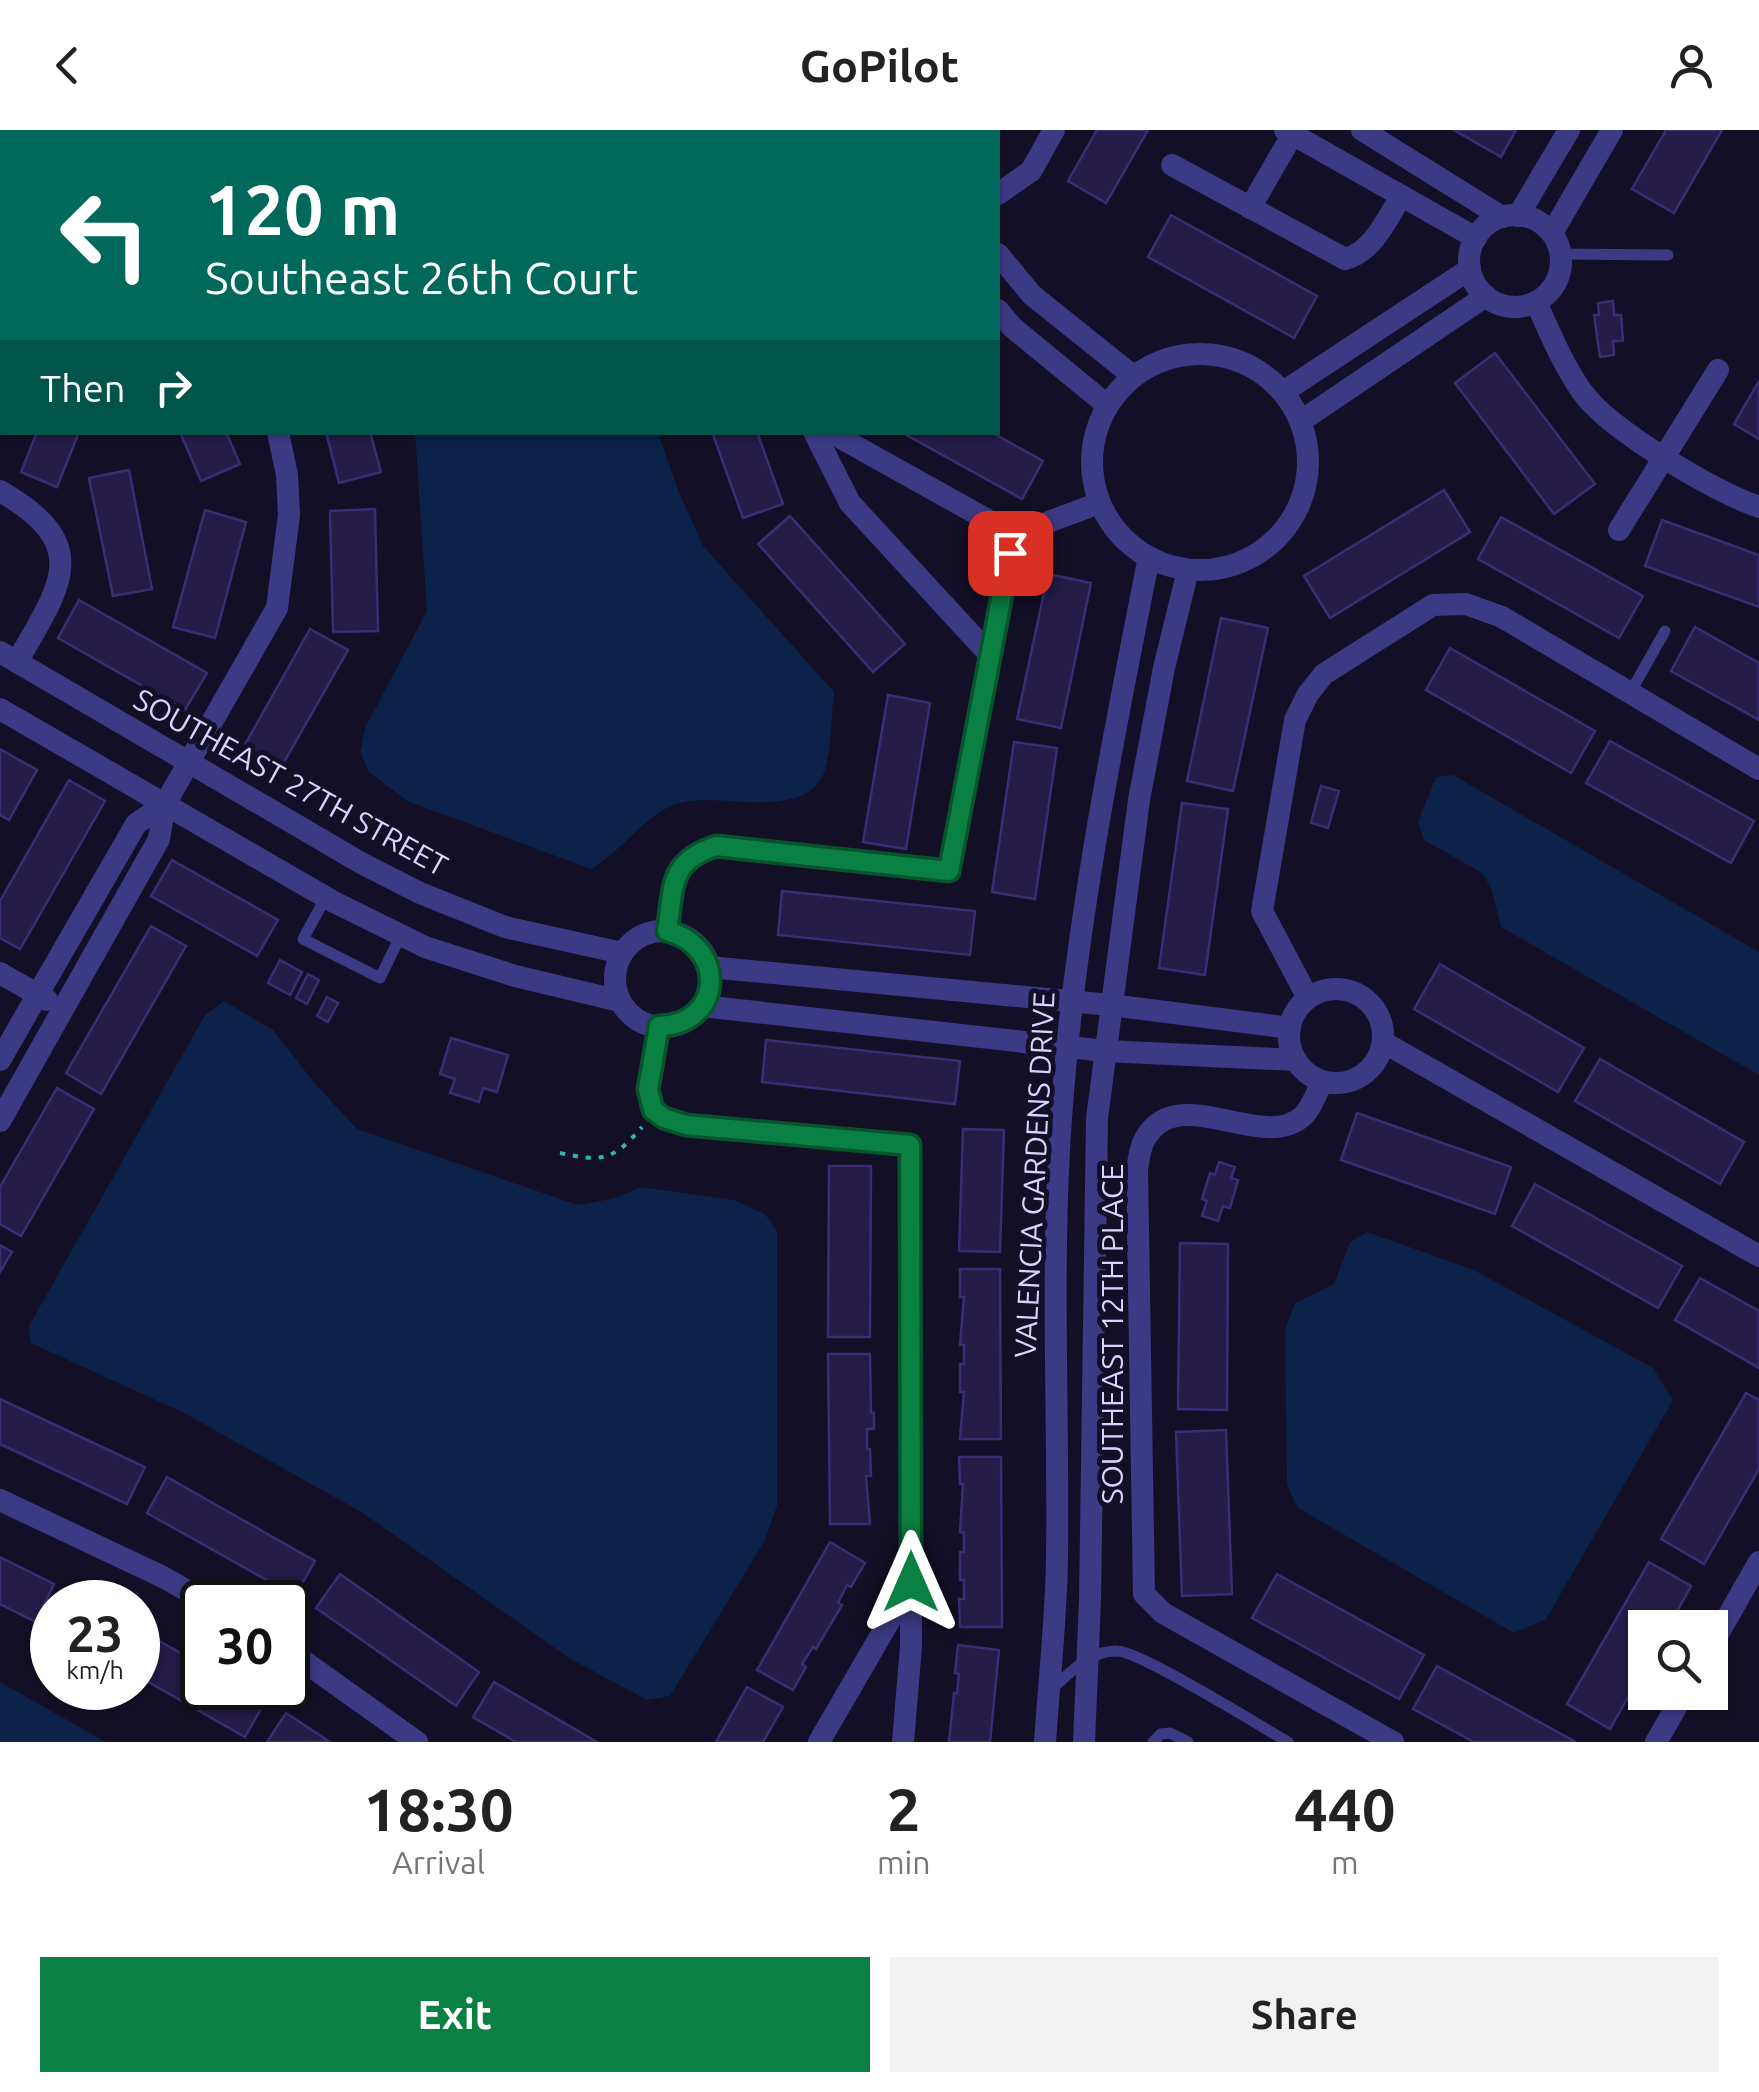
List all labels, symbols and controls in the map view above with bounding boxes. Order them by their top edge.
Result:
icon: back [40,38,95,93]
icon: person [1664,38,1719,93]
text: GoPilot [800,40,959,91]
icon: left [40,170,170,300]
text: 120 m [205,170,400,248]
text: Southeast 26th Court [205,252,638,303]
icon: right [146,360,201,415]
text: Then [40,367,126,409]
pin [968,511,1053,596]
icon: arrive [983,526,1038,581]
street label: SOUTHEAST 27TH STREET [128,682,454,883]
street label: VALENCIA GARDENS DRIVE [1007,991,1061,1359]
street label: SOUTHEAST 12TH PLACE [1095,1164,1129,1504]
position arrow [859,1530,963,1634]
speed limit sign: 30 [180,1580,310,1710]
text: 23 [67,1605,123,1661]
map controls [1628,1610,1728,1710]
button: search [1628,1610,1728,1710]
text: km/h [66,1656,124,1684]
text: 18:30 [363,1775,514,1842]
text: 2 [887,1775,921,1842]
text: 440 [1294,1775,1396,1842]
text: Arrival [392,1844,485,1880]
text: min [877,1844,931,1880]
text: m [1331,1844,1359,1880]
button: Exit [40,1957,870,2072]
button: Share [890,1957,1719,2072]

